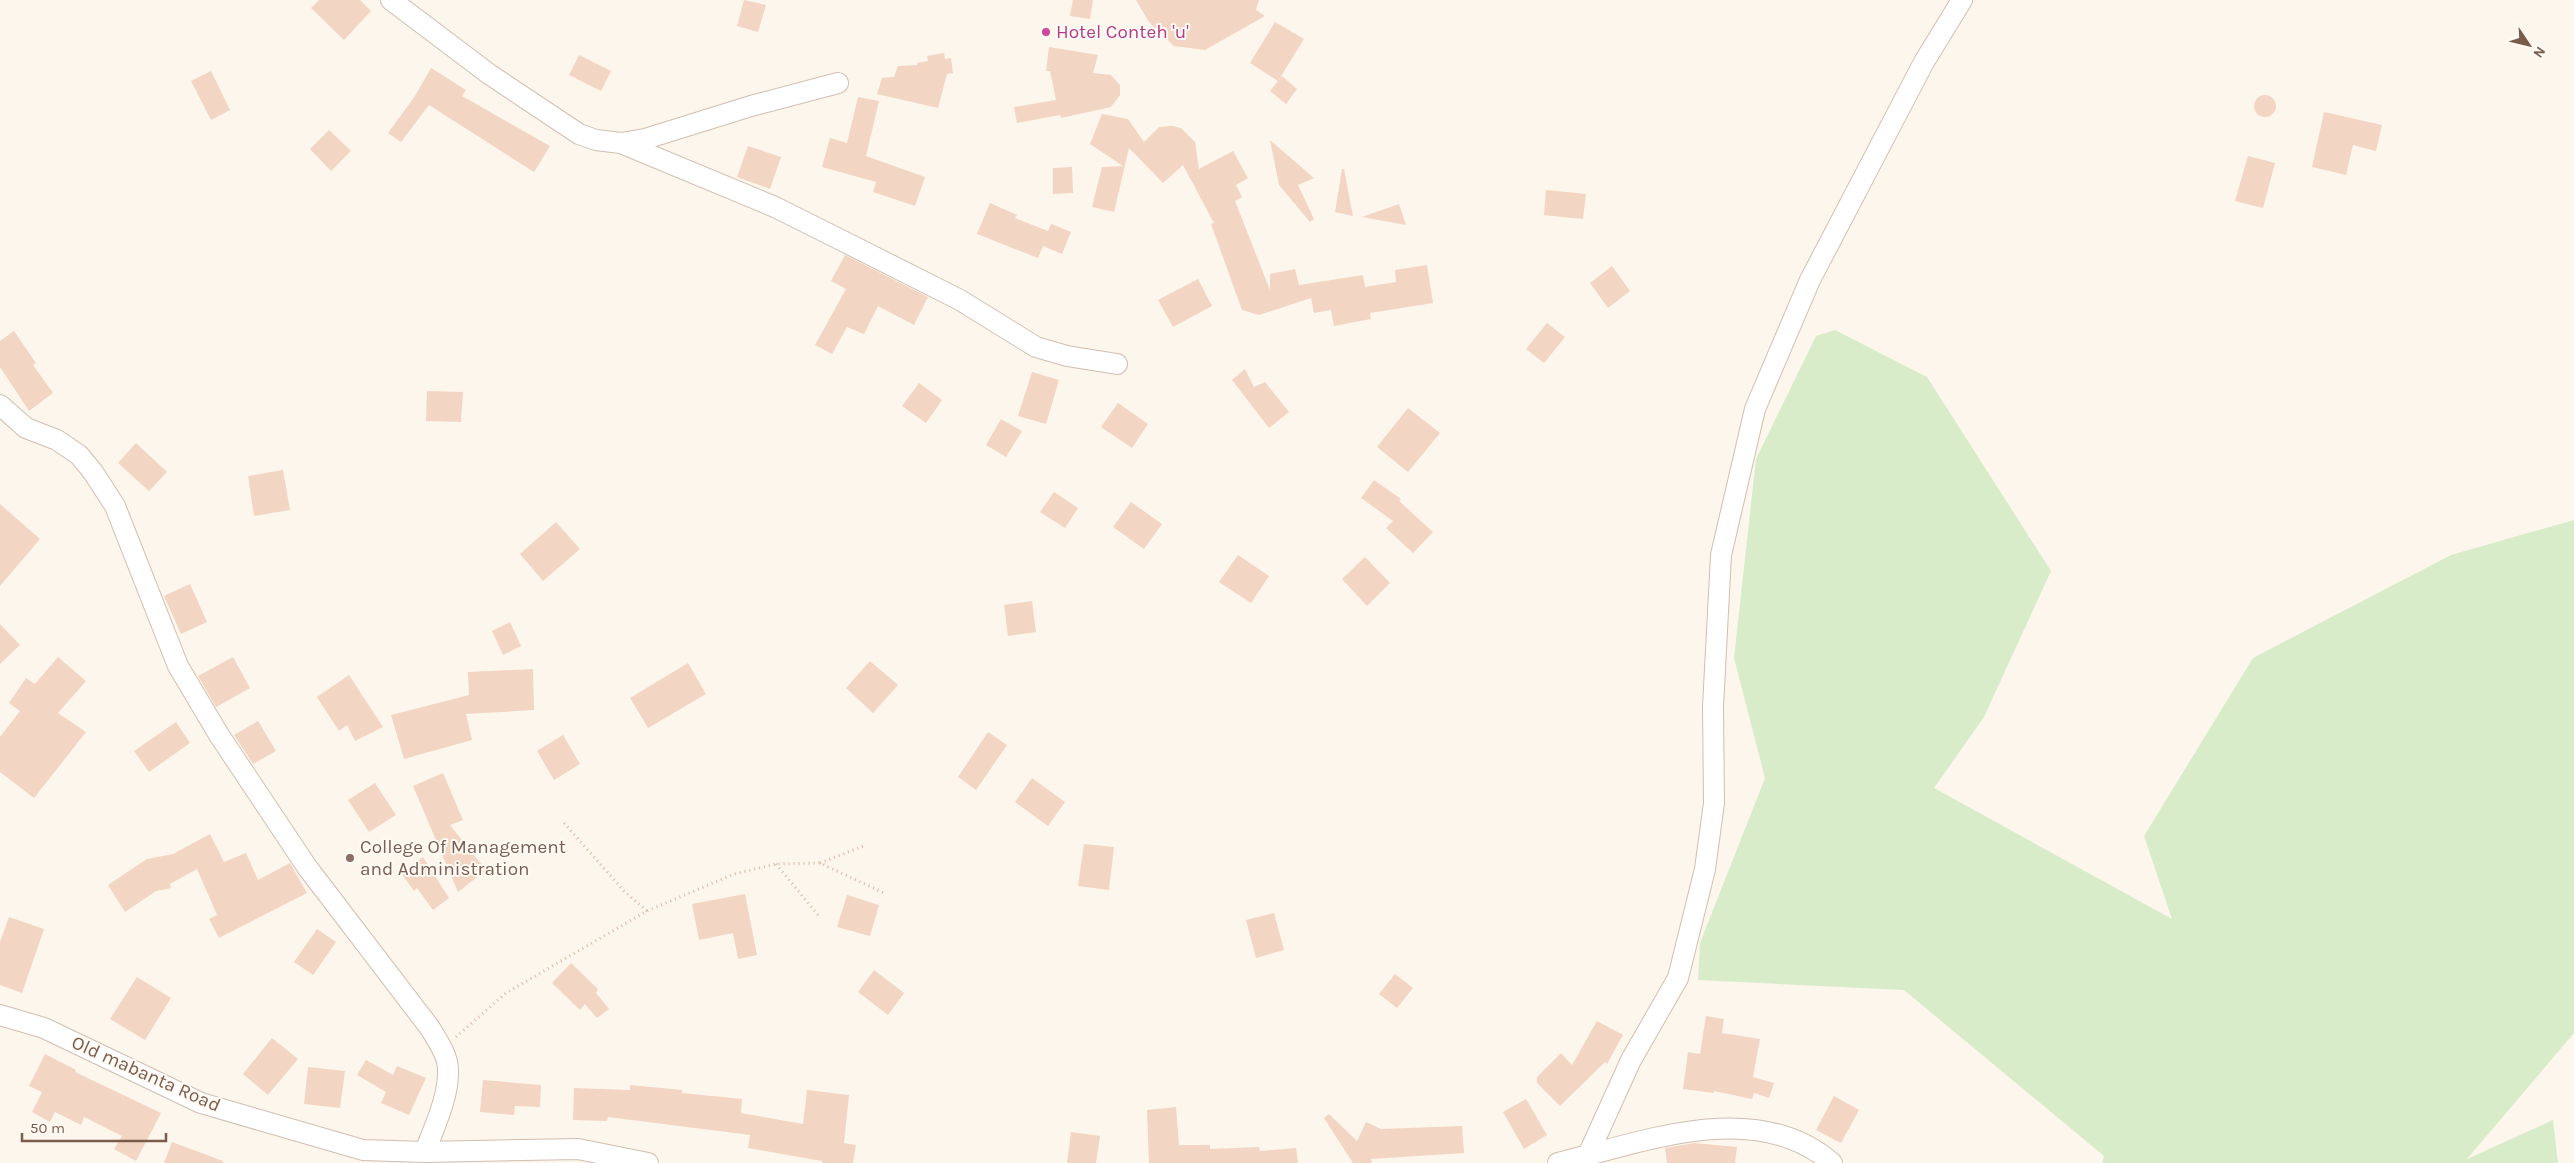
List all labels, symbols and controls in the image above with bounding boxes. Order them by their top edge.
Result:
north arrow [2504,20,2554,70]
place label: Hotel Conteh 'u' [1056,21,1189,43]
marker: Hotel Conteh 'u' [1040,26,1052,38]
text: N [2529,43,2549,61]
place label: College Of Management and Administration [360,836,566,880]
marker: College Of Management and Administration [344,852,356,864]
street label: Old mabanta Road [68,1031,224,1117]
scale bar [22,1110,166,1142]
text: 50 m [30,1119,65,1137]

